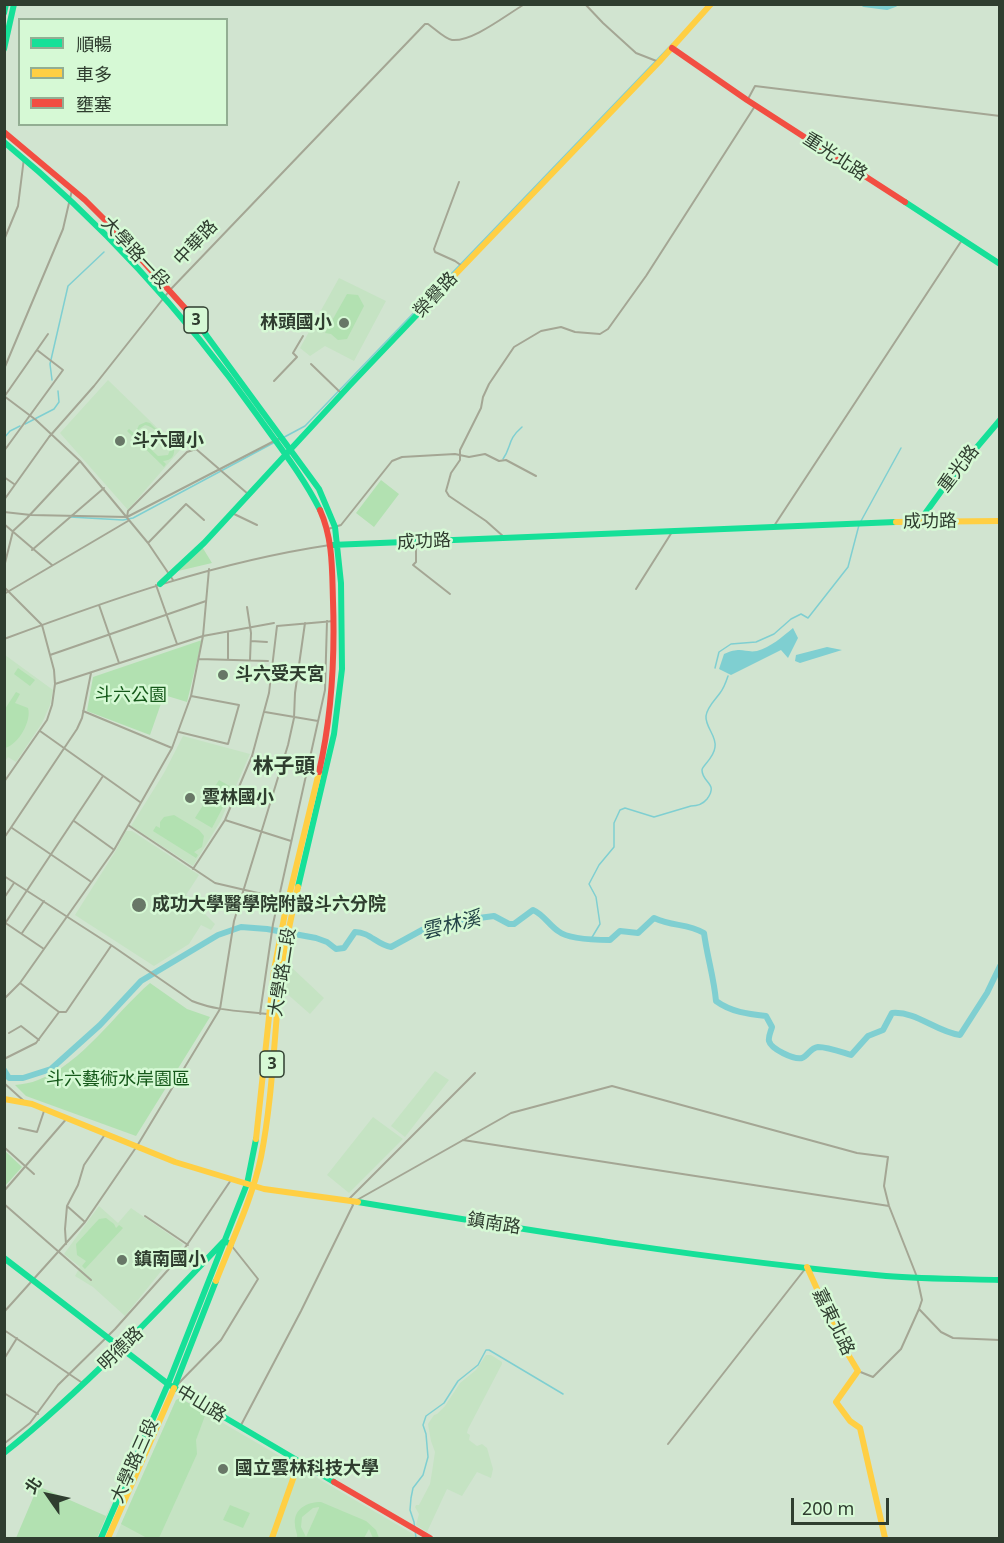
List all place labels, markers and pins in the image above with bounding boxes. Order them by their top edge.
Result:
place label: 林頭國小 [260,312,332,334]
marker: 林頭國小 [337,316,351,330]
place label: 斗六國小 [132,430,204,452]
marker: 斗六國小 [113,434,127,448]
place label: 斗六受天宮 [235,664,325,686]
marker: 斗六受天宮 [216,668,230,682]
place label: 雲林國小 [202,787,274,809]
marker: 雲林國小 [183,791,197,805]
place label: 成功大學醫學院附設斗六分院 [152,894,386,916]
marker: 成功大學醫學院附設斗六分院 [130,896,148,914]
place label: 鎮南國小 [134,1249,206,1271]
marker: 鎮南國小 [115,1253,129,1267]
place label: 國立雲林科技大學 [235,1458,379,1480]
marker: 國立雲林科技大學 [216,1462,230,1476]

